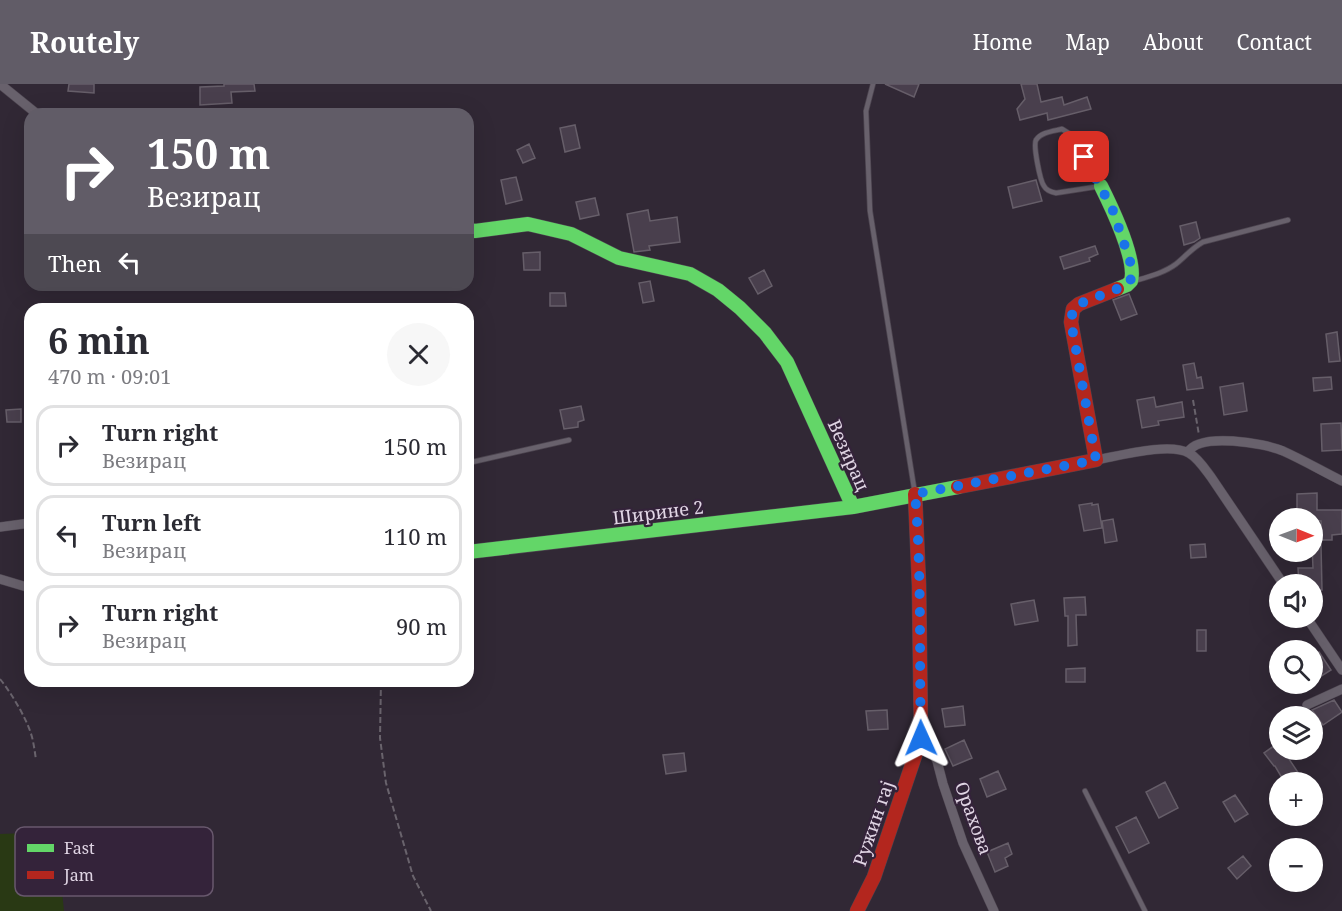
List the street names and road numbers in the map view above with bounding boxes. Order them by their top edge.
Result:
street label: Везирац [823,416,875,495]
street label: Ширине 2 [611,495,705,529]
street label: Ружин гај [847,777,899,869]
street label: Орахова [950,778,998,858]

